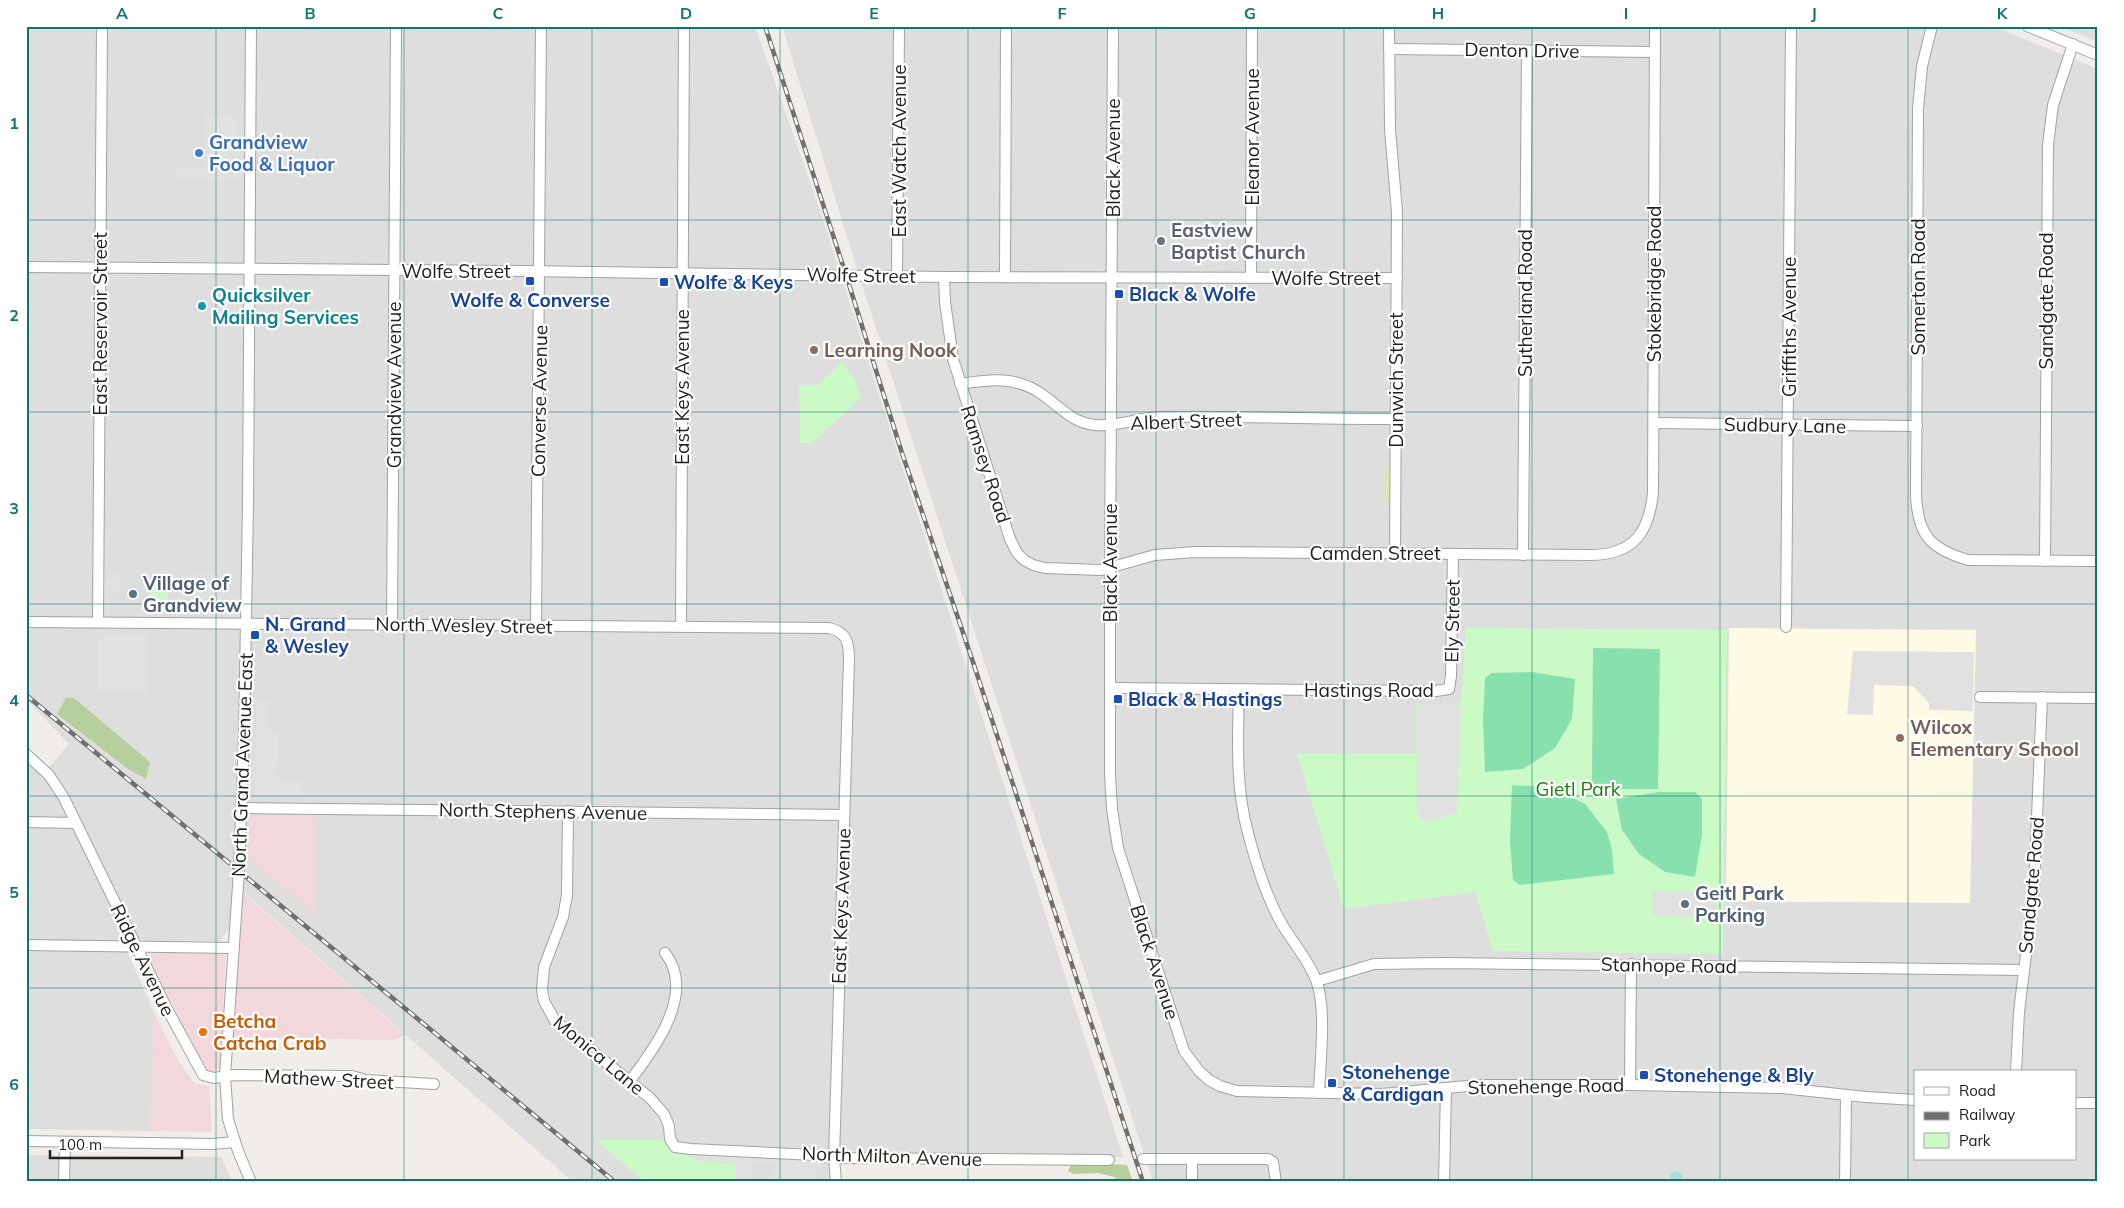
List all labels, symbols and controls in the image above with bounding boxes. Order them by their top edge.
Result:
text: A [116,3,128,23]
text: B [304,3,316,23]
text: C [493,3,504,23]
text: D [680,3,692,23]
text: E [869,3,879,23]
text: F [1057,3,1067,23]
text: G [1244,3,1256,23]
text: H [1432,3,1444,23]
text: I [1624,3,1628,23]
text: J [1811,3,1817,23]
text: K [1997,3,2009,23]
street label: Denton Drive [1464,37,1580,63]
street label: East Watch Avenue [887,64,911,238]
street label: Eleanor Avenue [1240,68,1264,206]
street label: Black Avenue [1101,98,1125,218]
text: 1 [9,113,19,133]
place label: Grandview Food & Liquor [209,130,335,176]
marker: Grandview Food & Liquor [193,147,205,159]
street label: Stokebridge Road [1642,206,1666,362]
place label: Eastview Baptist Church [1171,218,1306,264]
street label: Somerton Road [1906,218,1930,356]
street label: Sutherland Road [1513,229,1537,377]
street label: East Reservoir Street [88,232,112,416]
street label: Sandgate Road [2034,232,2058,370]
marker: Eastview Baptist Church [1155,235,1167,247]
street label: Griffiths Avenue [1777,257,1801,397]
street label: Wolfe Street [401,259,511,283]
street label: Wolfe Street [806,262,916,288]
street label: Wolfe Street [1271,266,1381,290]
place label: Wolfe & Keys [674,270,793,294]
marker: Wolfe & Converse [524,275,536,287]
marker: Wolfe & Keys [658,276,670,288]
place label: Black & Wolfe [1129,282,1256,306]
place label: Quicksilver Mailing Services [212,283,359,329]
place label: Wolfe & Converse [450,288,610,312]
marker: Black & Wolfe [1113,288,1125,300]
marker: Quicksilver Mailing Services [196,300,208,312]
street label: Grandview Avenue [382,301,406,469]
text: 2 [9,305,19,325]
street label: East Keys Avenue [670,309,694,465]
street label: Dunwich Street [1384,312,1408,448]
street label: Converse Avenue [526,325,552,477]
place label: Learning Nook [824,338,957,362]
marker: Learning Nook [808,344,820,356]
street label: Ramsey Road [956,402,1016,526]
street label: Albert Street [1130,407,1243,435]
street label: Sudbury Lane [1724,412,1846,438]
text: 3 [9,498,19,518]
street label: Black Avenue [1098,503,1122,623]
street label: Camden Street [1309,541,1441,565]
place label: Village of Grandview [142,571,242,617]
street label: Ely Street [1439,579,1465,663]
marker: Village of Grandview [127,588,139,600]
street label: North Wesley Street [375,611,553,639]
place label: N. Grand & Wesley [265,612,350,658]
marker: N. Grand & Wesley [249,629,261,641]
street label: North Grand Avenue East [226,652,258,878]
street label: Hastings Road [1304,678,1434,702]
place label: Black & Hastings [1128,687,1282,711]
text: 4 [9,690,19,710]
marker: Black & Hastings [1112,693,1124,705]
place label: Wilcox Elementary School [1910,715,2079,761]
marker: Wilcox Elementary School [1894,732,1906,744]
park label: Gietl Park [1536,777,1621,801]
street label: North Stephens Avenue [439,797,647,825]
street label: Sandgate Road [2013,816,2049,954]
street label: East Keys Avenue [826,828,856,984]
place label: Geitl Park Parking [1695,881,1784,927]
text: 5 [9,882,19,902]
marker: Geitl Park Parking [1679,898,1691,910]
street label: Ridge Avenue [105,900,181,1020]
street label: Black Avenue [1125,902,1185,1022]
street label: Stanhope Road [1601,952,1737,978]
place label: Betcha Catcha Crab [213,1009,327,1055]
street label: Monica Lane [548,1010,650,1100]
marker: Betcha Catcha Crab [197,1026,209,1038]
place label: Stonehenge & Cardigan [1342,1060,1450,1106]
place label: Stonehenge & Bly [1654,1063,1814,1087]
street label: Mathew Street [264,1064,395,1094]
marker: Stonehenge & Bly [1638,1069,1650,1081]
legend [1914,1070,2076,1160]
street label: Stonehenge Road [1467,1073,1625,1099]
text: 6 [9,1074,19,1094]
marker: Stonehenge & Cardigan [1326,1077,1338,1089]
text: Road [1959,1081,1996,1100]
text: Railway [1959,1105,2015,1124]
scale bar [50,1128,182,1160]
text: Park [1959,1131,1991,1150]
text: 100 m [58,1135,102,1154]
street label: North Milton Avenue [802,1141,982,1171]

